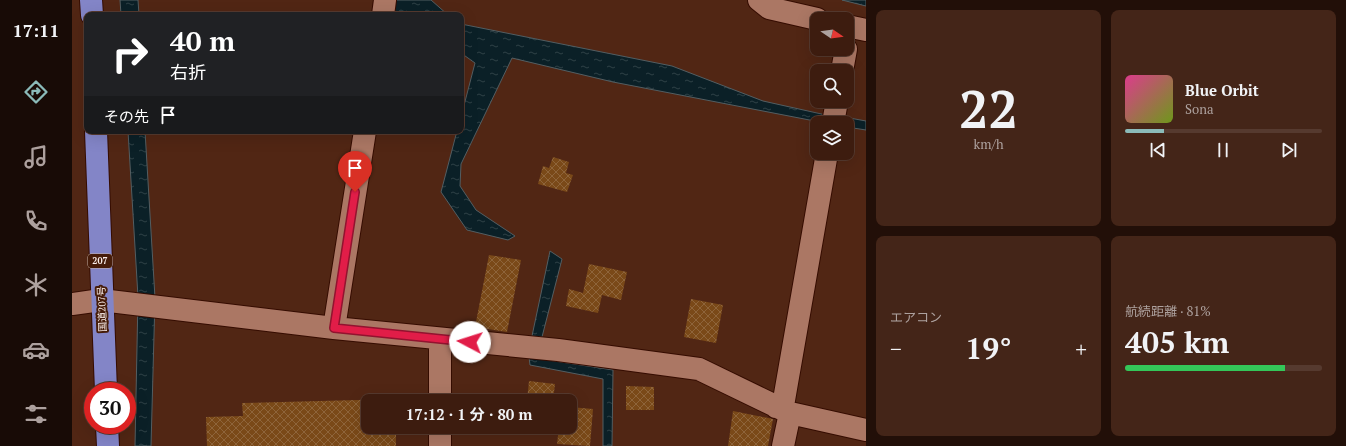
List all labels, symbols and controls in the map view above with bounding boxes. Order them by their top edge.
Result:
north arrow [810,12,854,56]
map controls [810,12,854,160]
text: 17:11 [13,18,59,42]
text: 40 m [170,22,235,59]
icon: right [104,28,156,80]
text: 右折 [170,60,206,84]
button: search [810,64,854,108]
text: 22 [959,74,1018,143]
icon: directions [22,78,50,106]
text: Blue Orbit [1185,80,1259,100]
text: Sona [1185,100,1213,118]
icon: arrive [157,104,179,126]
text: その先 [104,106,149,126]
button: layers [810,116,854,160]
text: km/h [973,135,1004,153]
icon: previous [1147,139,1169,161]
icon: pause [1212,139,1234,161]
icon: next [1278,139,1300,161]
icon: music [22,143,50,171]
pin [338,151,372,192]
icon: arrive [344,157,366,179]
icon: phone [22,207,50,235]
road number: 207 [88,254,112,268]
icon: climate [22,271,50,299]
street label: 国道207号 [95,286,109,332]
text: 航続距離 · 81% [1125,302,1211,320]
text: エアコン [890,308,942,326]
position arrow [449,321,491,363]
text: 405 km [1125,322,1229,362]
text: 19° [965,328,1012,368]
text: − [890,334,902,363]
text: + [1075,334,1087,363]
icon: car [22,336,50,364]
speed limit sign: 30 [84,382,136,434]
icon: filters [22,400,50,428]
text: 17:12 · 1 分 · 80 m [406,404,532,424]

